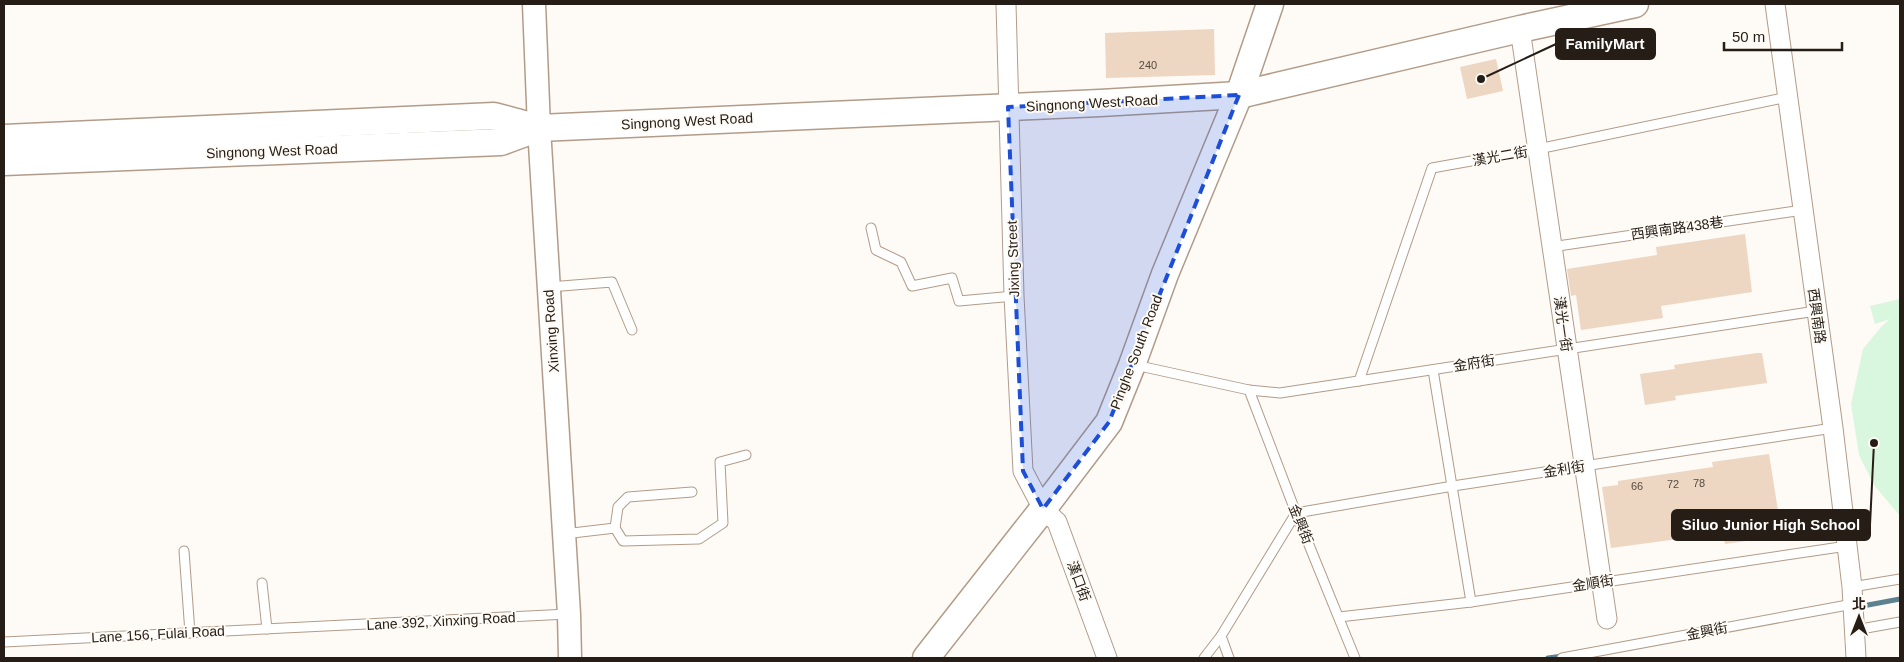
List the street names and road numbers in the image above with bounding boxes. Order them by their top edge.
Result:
street label: Singnong West Road [1026,92,1158,114]
street label: Singnong West Road [621,110,753,132]
street label: Singnong West Road [206,141,338,161]
street label: 漢光二街 [1471,143,1529,169]
street label: 西興南路438巷 [1630,214,1724,242]
street label: Jixing Street [1004,220,1022,298]
street label: 西興南路 [1805,287,1829,345]
street label: Xinxing Road [540,289,562,373]
street label: Pinghe South Road [1107,292,1165,412]
street label: 漢光一街 [1551,295,1575,353]
street label: 金府街 [1452,352,1496,374]
street label: 金利街 [1542,458,1586,480]
street label: 金興街 [1286,502,1316,546]
street label: 漢口街 [1064,559,1094,603]
street label: 金順街 [1571,572,1615,594]
street label: Lane 392, Xinxing Road [366,609,516,633]
street label: 金興街 [1685,619,1729,643]
street label: Lane 156, Fulai Road [91,623,225,645]

